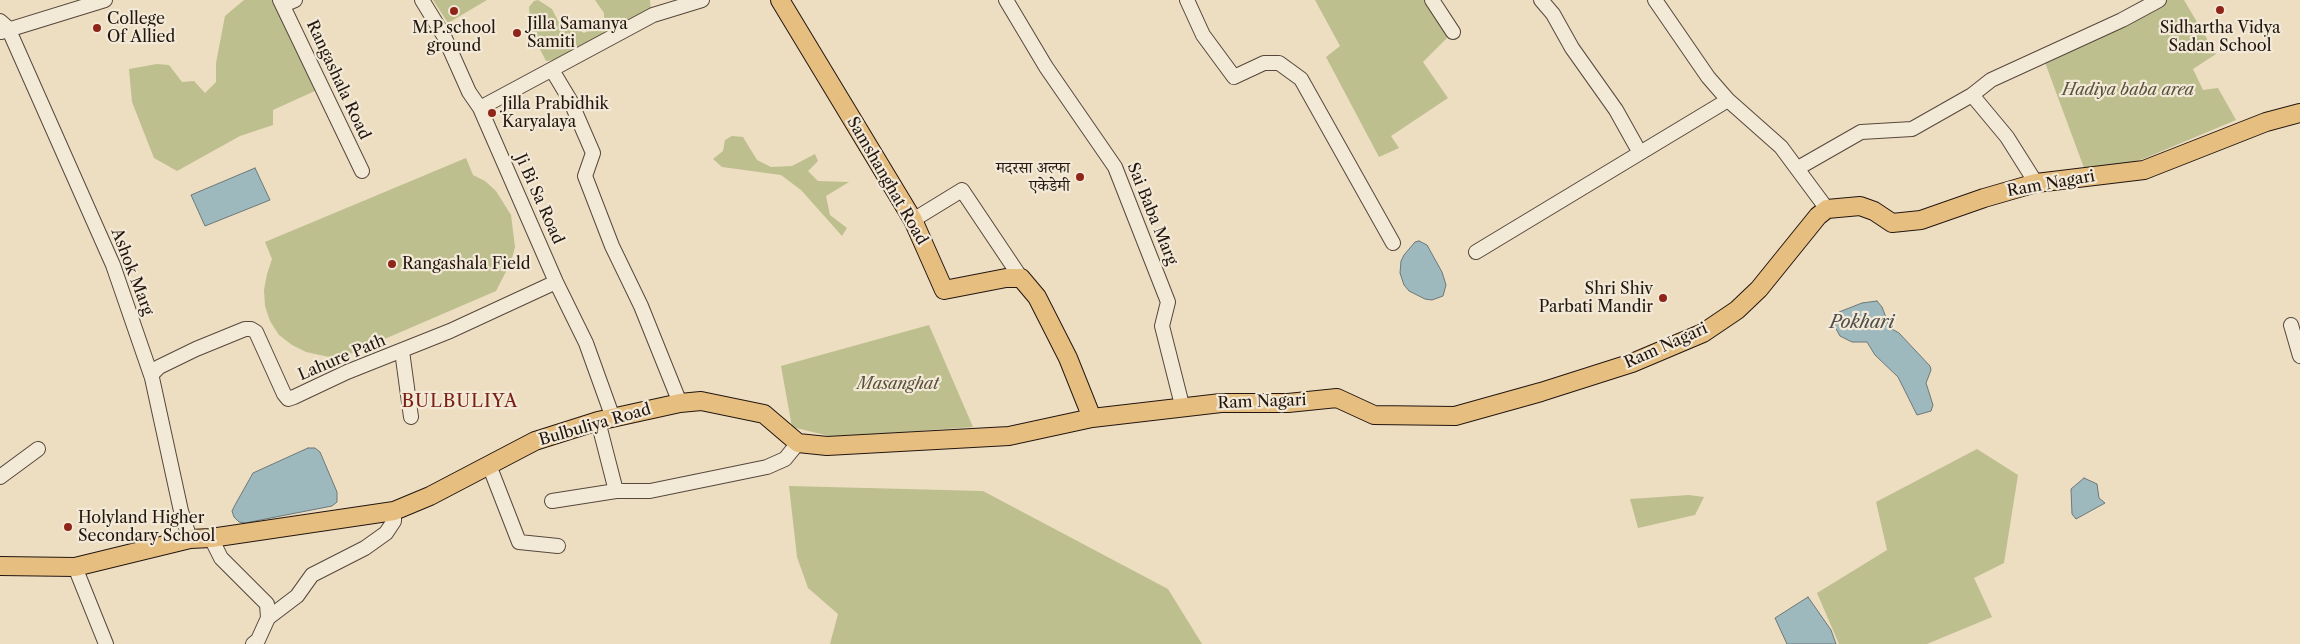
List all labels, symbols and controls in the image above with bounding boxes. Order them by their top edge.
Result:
marker: Sidhartha Vidya Sadan School [2214,4,2226,16]
marker: M.P.school ground [448,5,460,17]
place label: College Of Allied [107,9,175,47]
place label: Jilla Samanya Samiti [527,14,628,52]
street label: Rangashala Road [302,17,374,143]
place label: M.P.school ground [412,18,496,56]
place label: Sidhartha Vidya Sadan School [2160,18,2280,56]
marker: College Of Allied [91,22,103,34]
marker: Jilla Samanya Samiti [511,27,523,39]
park label: Hadiya baba area [2062,80,2194,100]
place label: Jilla Prabidhik Karyalaya [502,94,609,132]
marker: Jilla Prabidhik Karyalaya [486,107,498,119]
street label: Samshanghat Road [843,114,931,248]
street label: Ji Bi Sa Road [511,151,567,247]
place label: मदरसा अल्फा एकेडेमी [996,158,1070,196]
street label: Sai Baba Marg [1123,160,1181,268]
street label: Ram Nagari [2006,167,2096,201]
marker: मदरसा अल्फा एकेडेमी [1074,171,1086,183]
street label: Ashok Marg [107,226,157,318]
place label: Rangashala Field [402,254,531,274]
marker: Rangashala Field [386,258,398,270]
place label: Shri Shiv Parbati Mandir [1539,279,1653,317]
marker: Shri Shiv Parbati Mandir [1657,292,1669,304]
water label: Pokhari [1830,312,1894,334]
street label: Ram Nagari [1621,319,1711,373]
street label: Lahure Path [295,331,389,385]
park label: Masanghat [857,374,939,394]
district label: BULBULIYA [400,391,520,413]
street label: Ram Nagari [1217,391,1307,413]
street label: Bulbuliya Road [537,400,653,450]
place label: Holyland Higher Secondary School [78,508,215,546]
marker: Holyland Higher Secondary School [62,521,74,533]

